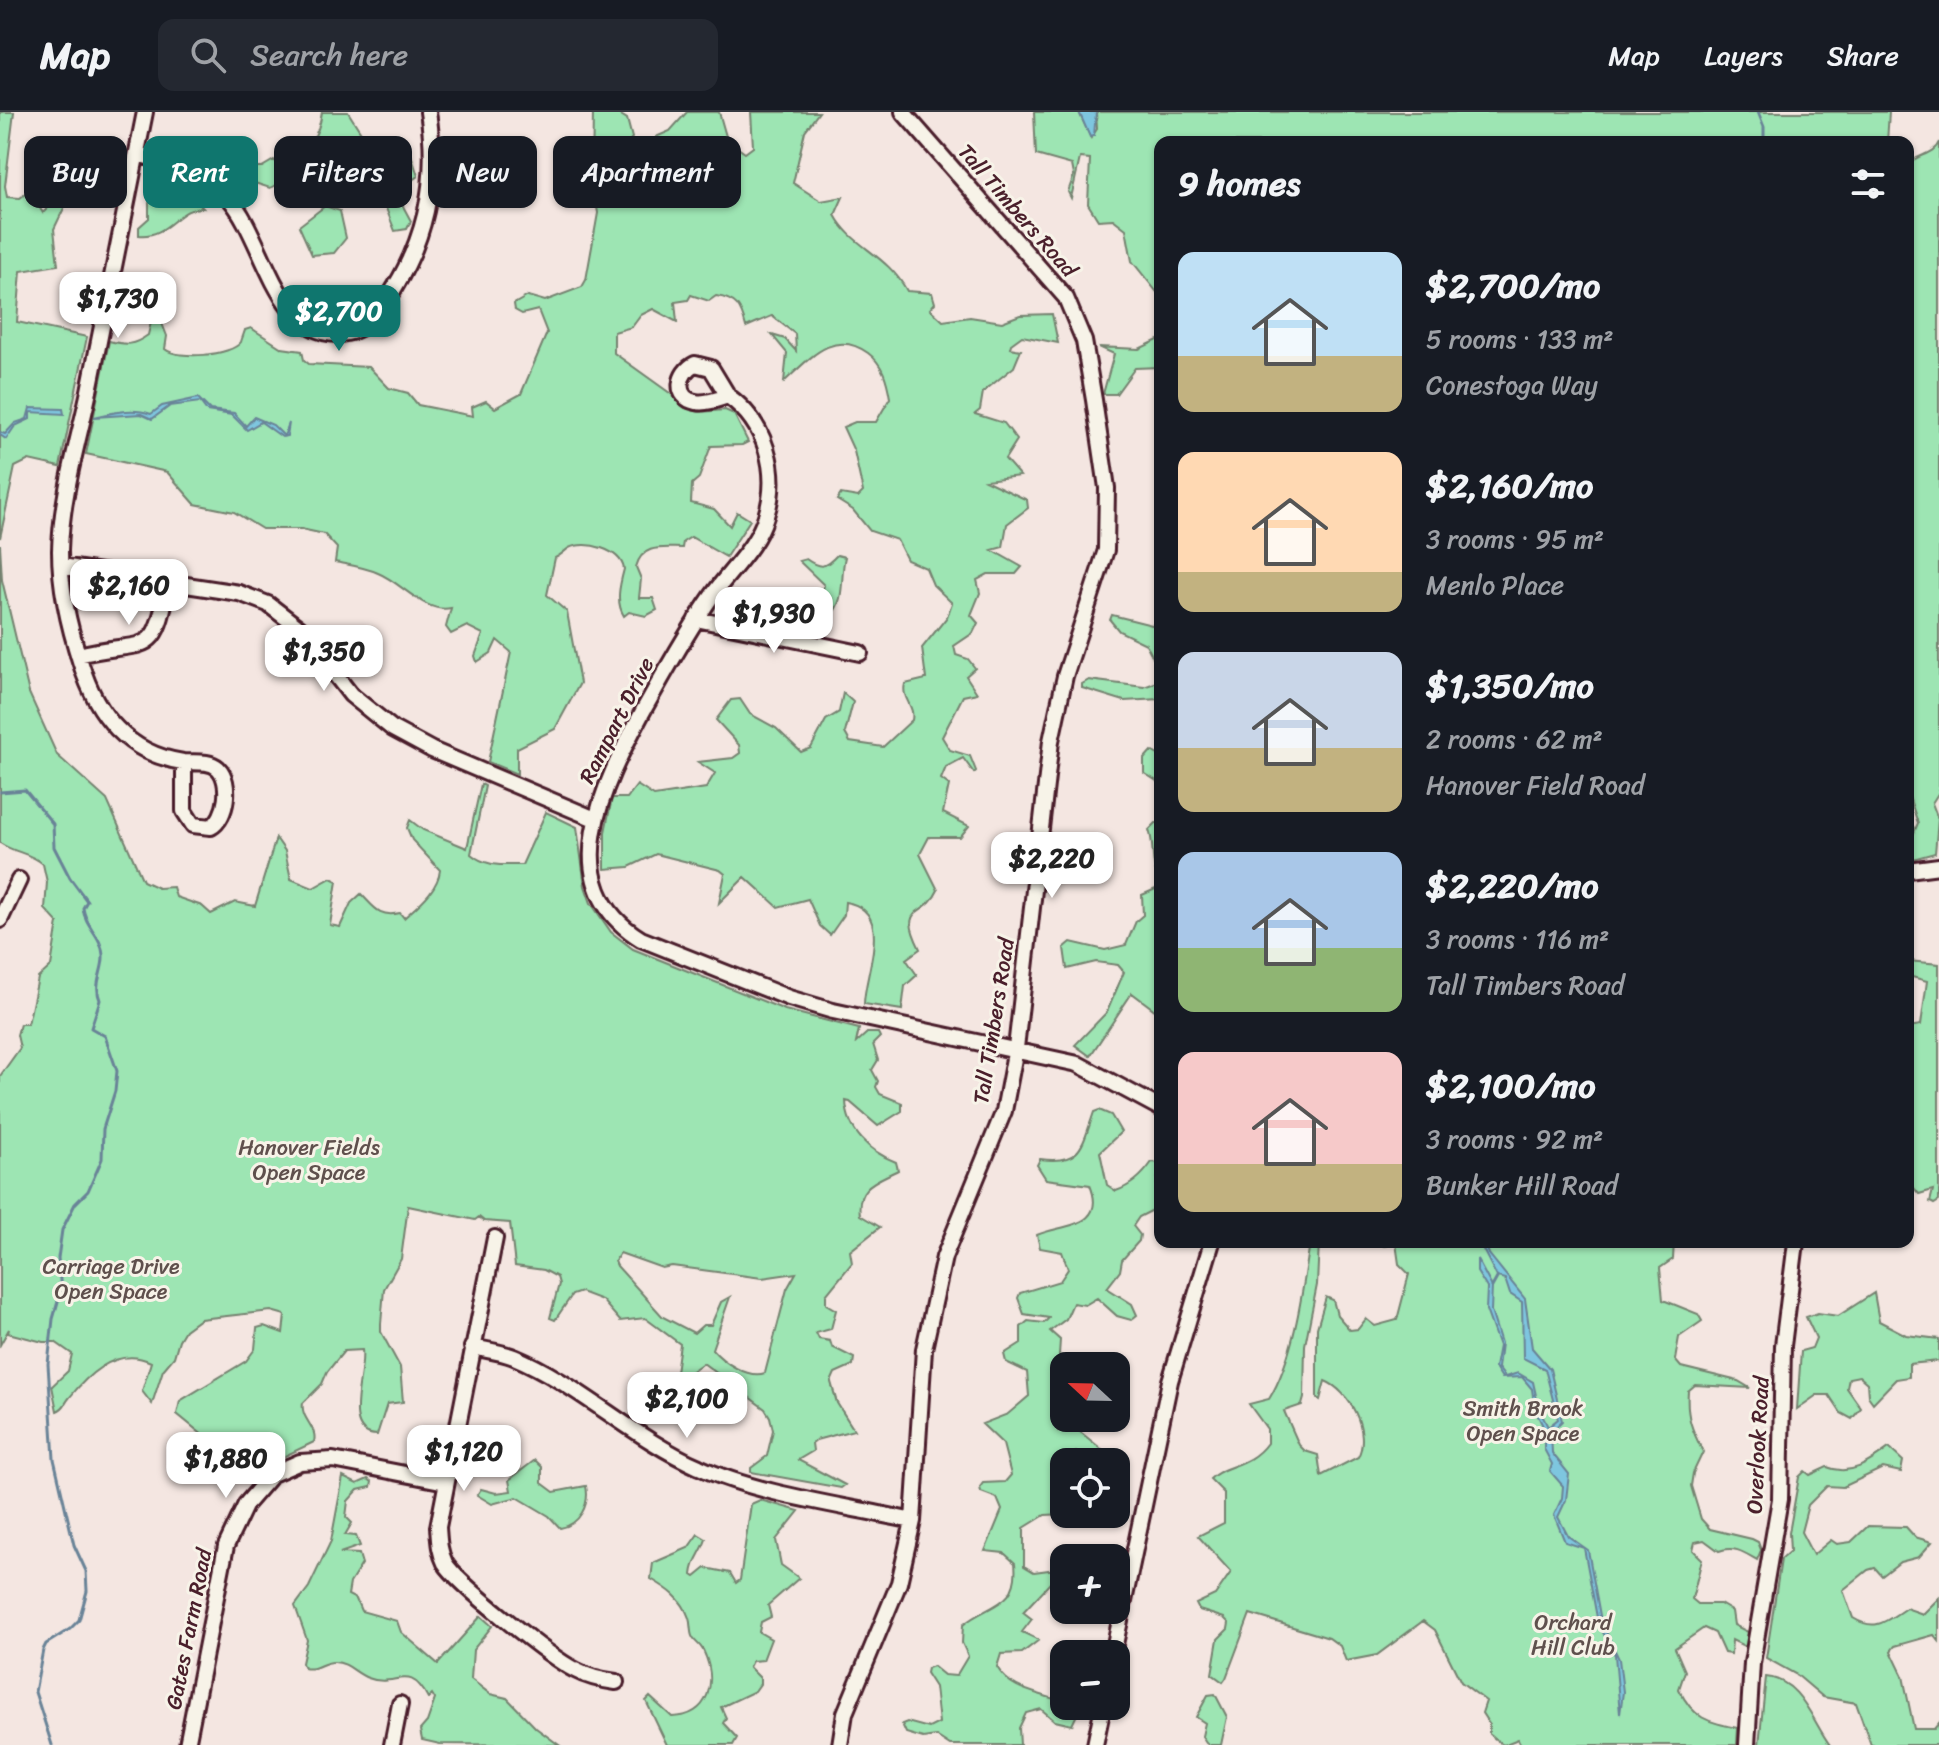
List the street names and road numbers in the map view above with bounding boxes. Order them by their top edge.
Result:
street label: Tall Timbers Road [948,134,1088,288]
street label: Rampart Drive [568,650,665,791]
street label: Tall Timbers Road [961,934,1026,1107]
street label: Overlook Road [1734,1374,1781,1515]
street label: Gates Farm Road [154,1544,223,1713]

